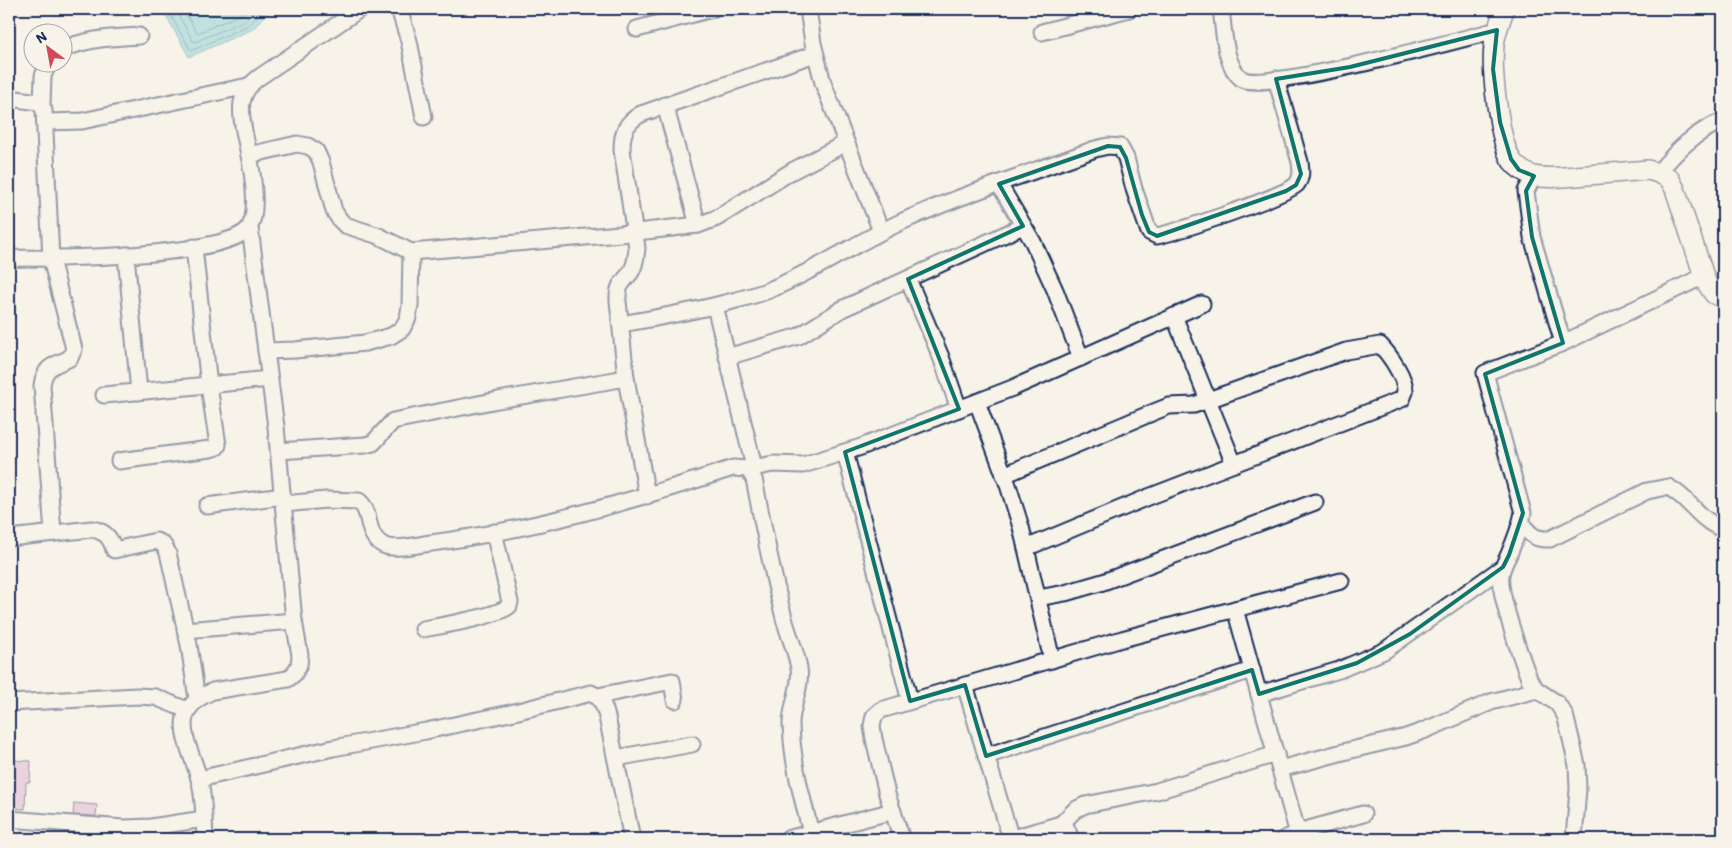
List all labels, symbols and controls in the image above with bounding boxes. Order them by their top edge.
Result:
north arrow [22,22,72,72]
text: N [33,28,50,47]

